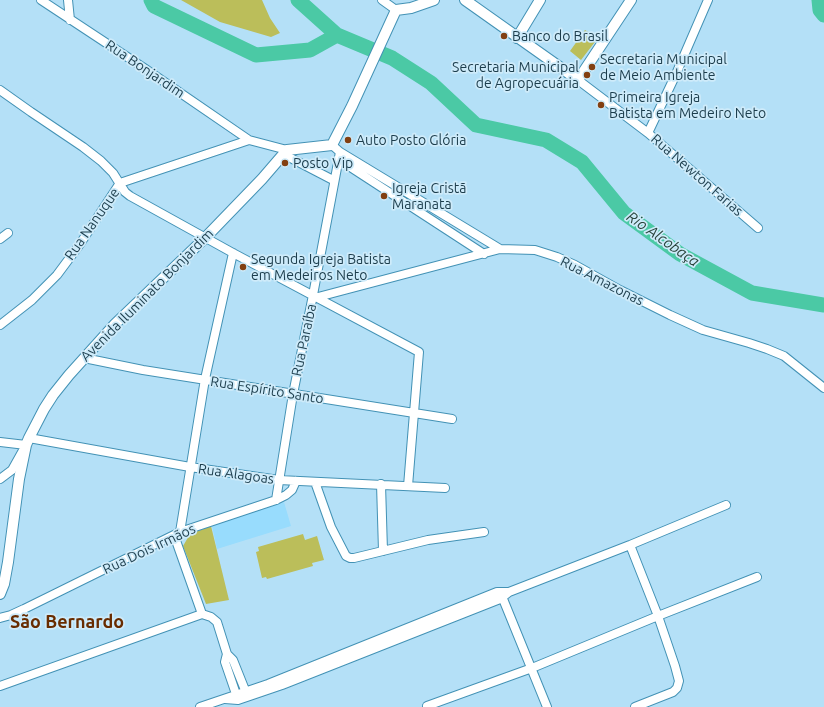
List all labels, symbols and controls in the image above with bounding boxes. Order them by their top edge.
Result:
place label: Banco do Brasil [512,28,608,44]
marker: Banco do Brasil [499,31,509,41]
street label: Rua Bonjardim [102,36,188,102]
place label: Secretaria Municipal de Meio Ambiente [600,51,727,84]
place label: Secretaria Municipal de Agropecuária [452,59,579,92]
marker: Secretaria Municipal de Meio Ambiente [587,62,597,72]
marker: Secretaria Municipal de Agropecuária [582,70,592,80]
place label: Primeira Igreja Batista em Medeiro Neto [609,89,766,122]
marker: Primeira Igreja Batista em Medeiro Neto [596,100,606,110]
street label: Rua Newton Farias [647,130,747,220]
place label: Auto Posto Glória [356,132,466,148]
marker: Auto Posto Glória [343,135,353,145]
place label: Posto Vip [293,155,353,171]
marker: Posto Vip [280,158,290,168]
place label: Igreja Cristã Maranata [392,180,466,212]
street label: Rua Nanuque [61,185,123,263]
marker: Igreja Cristã Maranata [379,191,389,201]
water label: Rio Alcobaça [623,207,703,271]
street label: Avenida Iluminato Bonjardim [77,225,217,365]
place label: Segunda Igreja Batista em Medeiros Neto [251,251,391,284]
street label: Rua Amazonas [558,253,646,309]
marker: Segunda Igreja Batista em Medeiros Neto [238,262,248,272]
street label: Rua Paraíba [288,302,320,378]
street label: Rua Espírito Santo [209,373,325,407]
street label: Rua Alagoas [197,460,275,488]
street label: Rua Dois Irmãos [100,520,198,578]
district label: São Bernardo [10,611,124,633]

